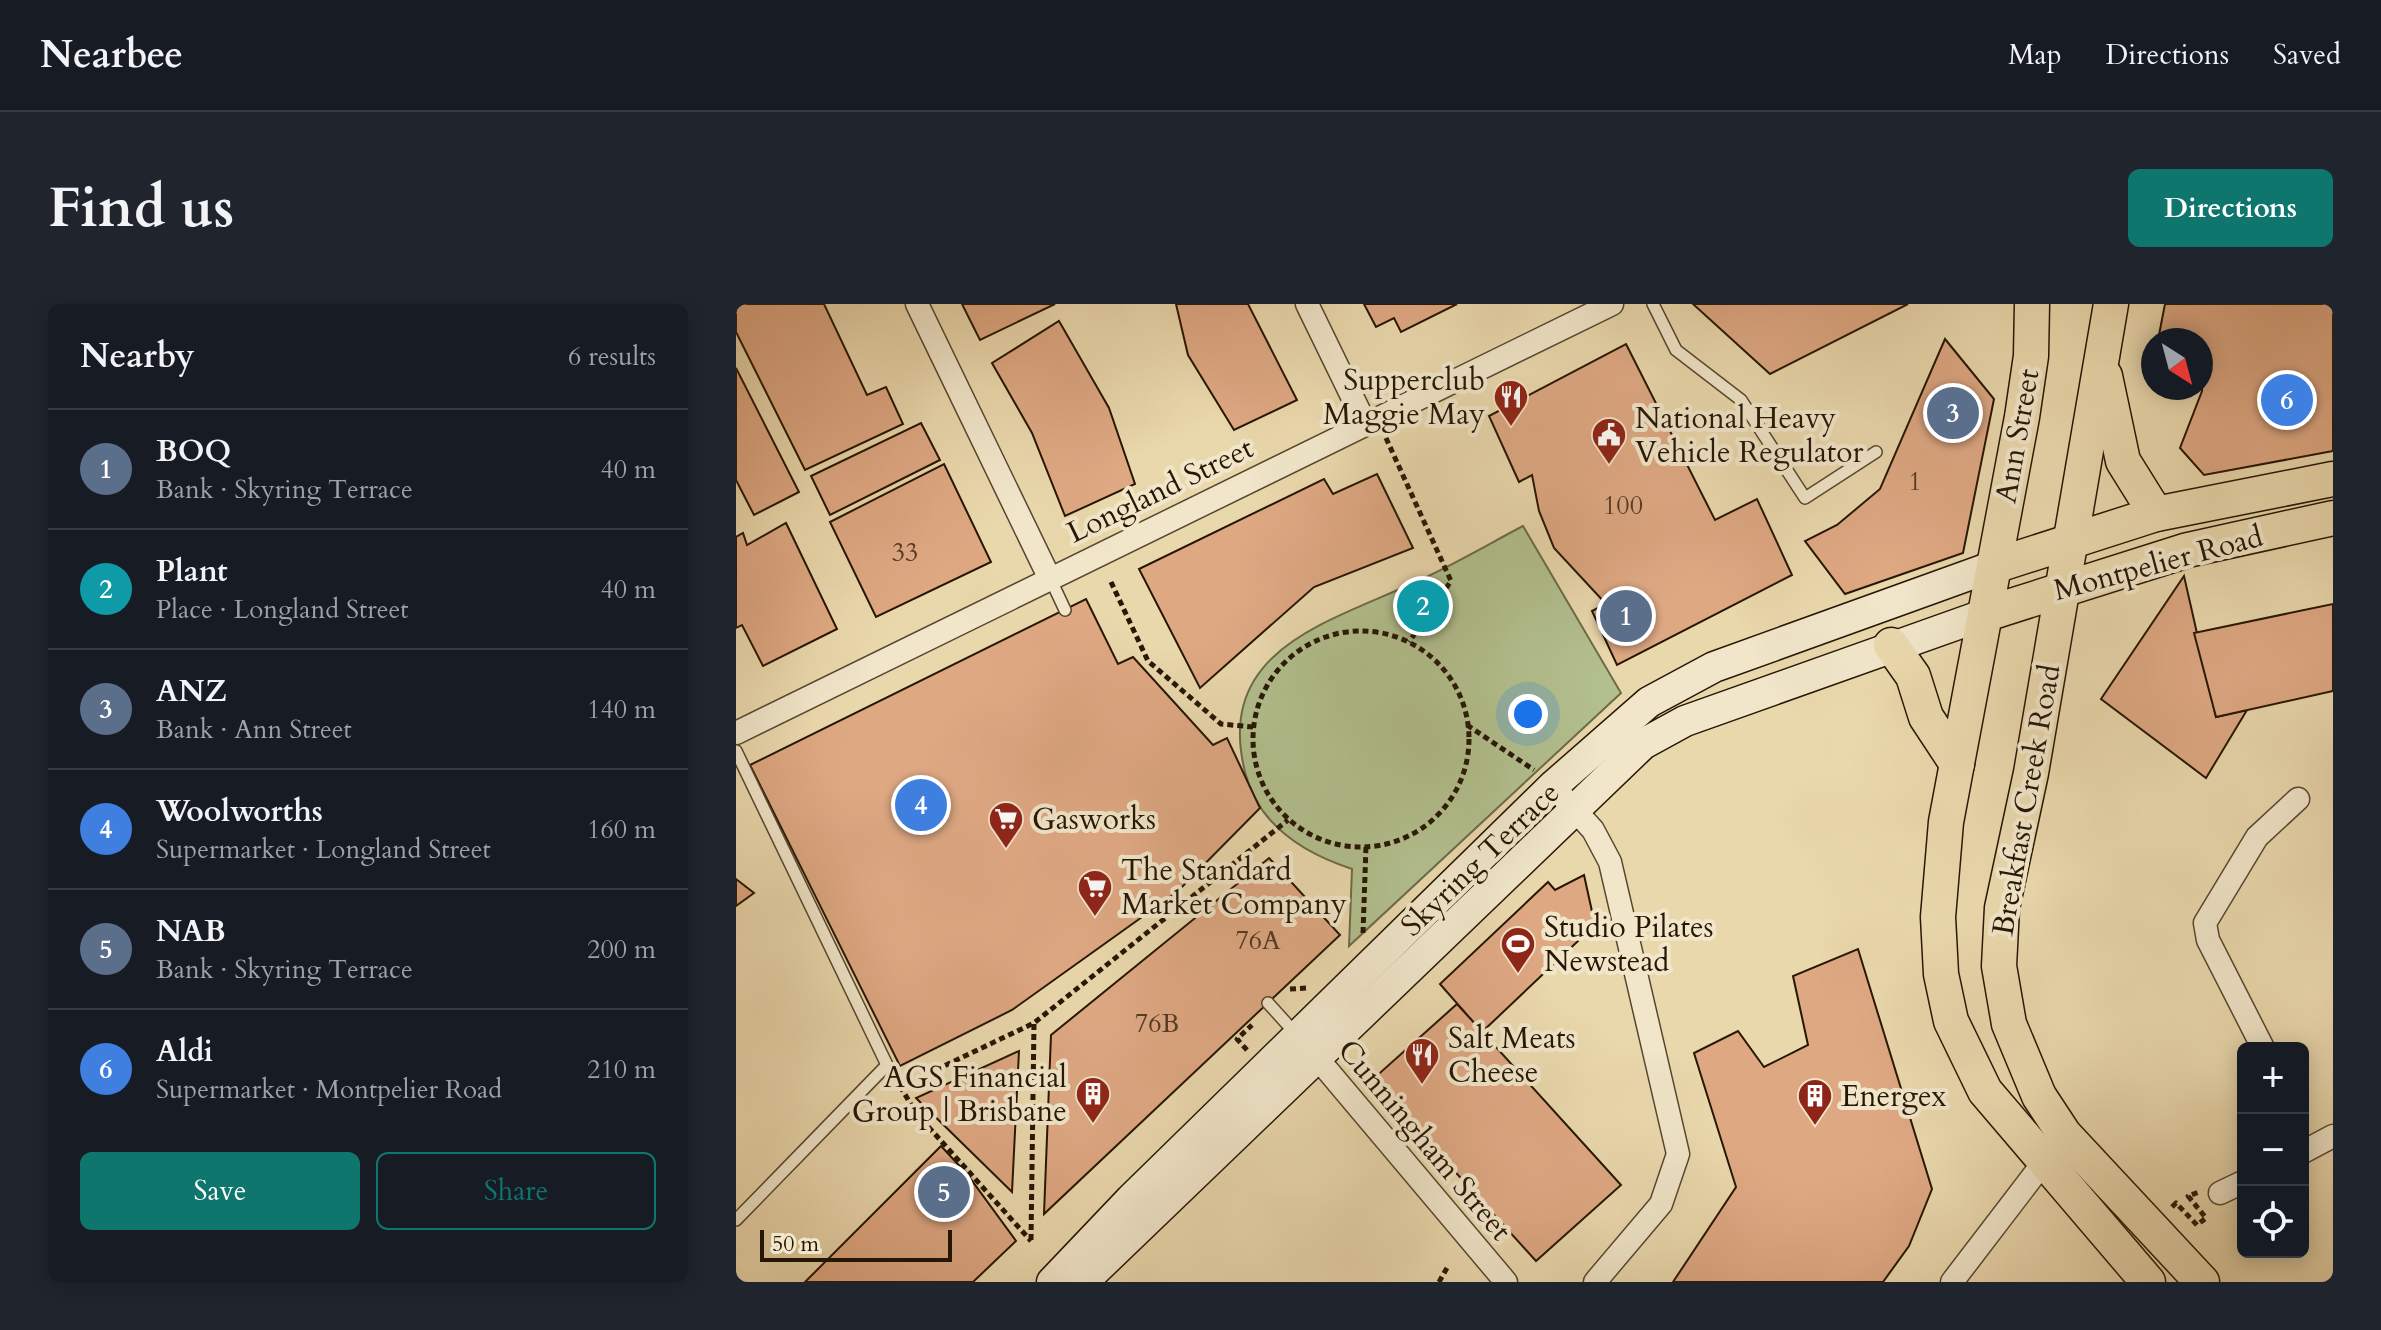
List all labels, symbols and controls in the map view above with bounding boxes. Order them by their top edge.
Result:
text: Nearbee [40,29,183,81]
text: Map [2008,36,2062,74]
text: Directions [2106,36,2229,74]
text: Saved [2273,36,2341,74]
button: Directions [2128,169,2333,247]
text: Find us [48,171,234,246]
north arrow [2141,328,2213,400]
text: Nearby [80,333,195,379]
text: 6 results [568,339,656,374]
place label: Supperclub Maggie May [1323,360,1485,435]
street label: Ann Street [1986,365,2050,506]
pin: 6 [2261,370,2313,430]
restaurant icon: Supperclub Maggie May [1492,378,1530,428]
pin: 3 [1927,383,1979,443]
place label: National Heavy Vehicle Regulator [1635,398,1864,473]
public building icon: National Heavy Vehicle Regulator [1590,416,1628,466]
street label: Longland Street [1060,428,1260,553]
text: BOQ [156,431,231,472]
text: 1 [99,452,113,487]
text: 40 m [600,452,656,487]
house number: 1 [1908,464,1922,499]
text: Bank · Skyring Terrace [156,472,413,507]
house number: 100 [1603,488,1643,523]
street label: Montpelier Road [2049,516,2267,611]
house number: 33 [892,535,918,570]
text: Plant [156,551,227,592]
text: 2 [99,572,113,607]
text: 40 m [600,572,656,607]
pin: 2 [1397,576,1449,636]
pin: 1 [1600,586,1652,646]
text: Place · Longland Street [156,592,409,627]
street label: Breakfast Creek Road [1982,661,2071,939]
text: ANZ [156,671,227,712]
text: 3 [99,692,113,727]
text: 140 m [587,692,656,727]
your location [1508,694,1548,734]
text: Bank · Ann Street [156,712,352,747]
street label: Skyring Terrace [1392,773,1569,946]
pin: 4 [895,775,947,835]
text: Woolworths [156,791,323,832]
place label: Gasworks [1032,799,1156,840]
supermarket icon: Gasworks [987,800,1025,850]
text: 4 [99,812,113,847]
text: 160 m [587,812,656,847]
text: Supermarket · Longland Street [156,832,491,867]
place label: The Standard Market Company [1121,850,1347,925]
supermarket icon: The Standard Market Company [1076,868,1114,918]
place label: Studio Pilates Newstead [1544,907,1714,982]
text: NAB [156,911,226,952]
house number: 76A [1235,923,1281,958]
sports icon: Studio Pilates Newstead [1499,925,1537,975]
text: 5 [99,932,113,967]
text: 200 m [587,932,656,967]
text: Bank · Skyring Terrace [156,952,413,987]
house number: 76B [1135,1006,1179,1041]
place label: Salt Meats Cheese [1448,1018,1576,1093]
text: Aldi [156,1031,213,1072]
street label: Cunningham Street [1328,1031,1521,1250]
restaurant icon: Salt Meats Cheese [1403,1036,1441,1086]
map controls [2237,1042,2309,1258]
button: + [2237,1042,2309,1114]
text: 6 [99,1052,113,1087]
text: 210 m [587,1052,656,1087]
place label: AGS Financial Group | Brisbane [852,1057,1067,1132]
text: Supermarket · Montpelier Road [156,1072,502,1107]
building icon: AGS Financial Group | Brisbane [1074,1075,1112,1125]
place label: Energex [1841,1076,1947,1117]
building icon: Energex [1796,1077,1834,1127]
button: − [2237,1114,2309,1186]
button: Save [80,1152,360,1230]
button: Share [376,1152,656,1230]
pin: 5 [918,1162,970,1222]
button: locate [2237,1186,2309,1258]
scale bar [760,1226,952,1262]
text: 50 m [772,1229,819,1259]

